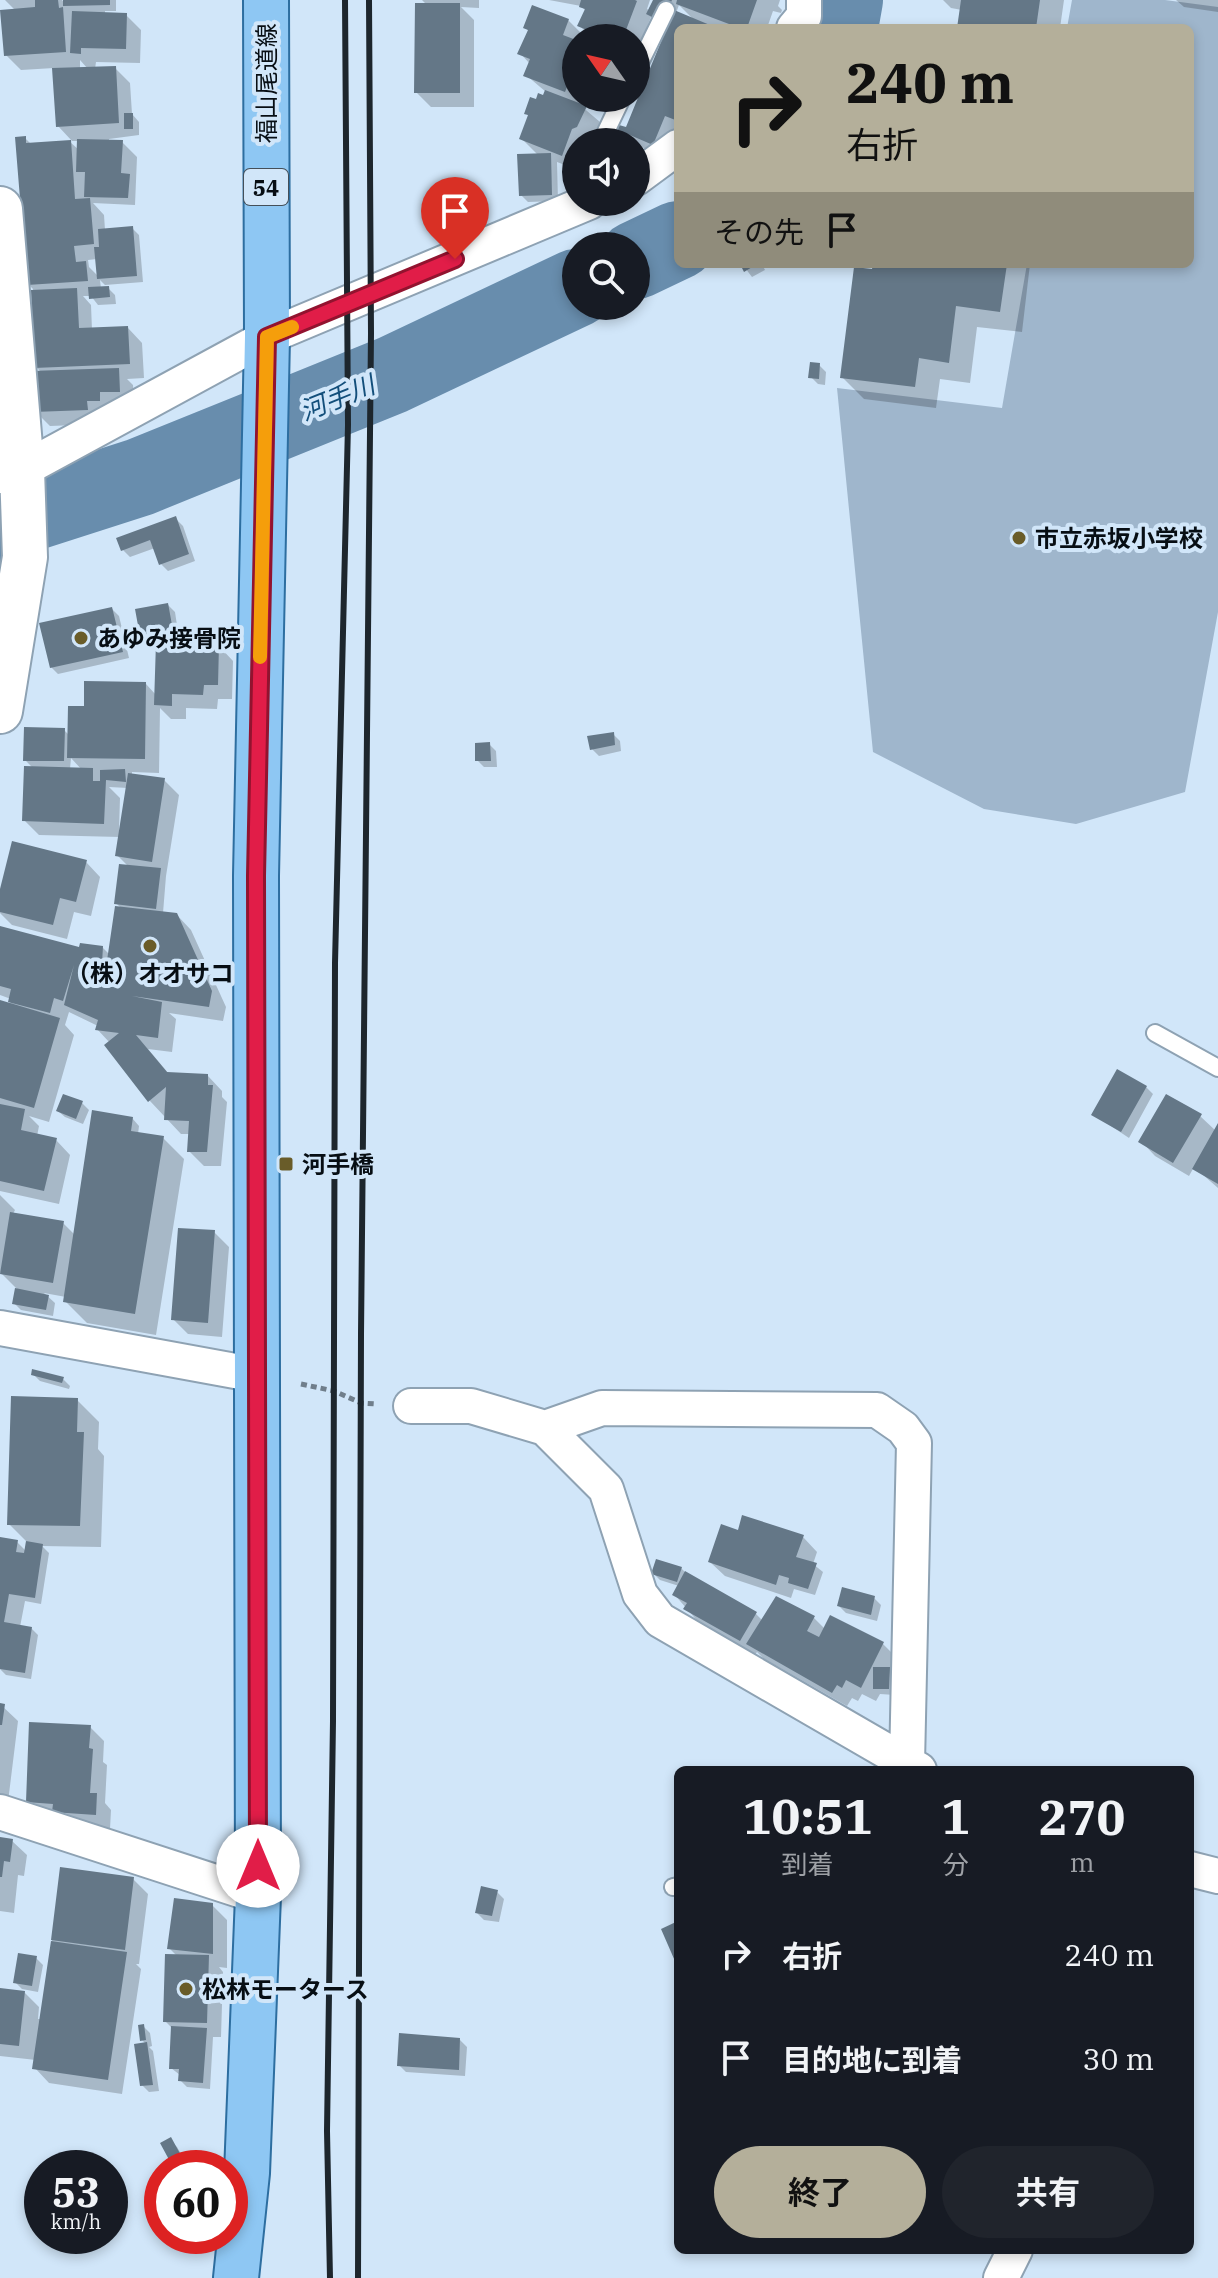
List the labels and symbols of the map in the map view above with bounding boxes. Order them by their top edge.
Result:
street label: 福山尾道線 [250,23,282,143]
north arrow [562,24,650,112]
road number: 54 [244,169,288,205]
pin [421,177,489,259]
water label: 河手川 [294,366,382,427]
place label: 市立赤坂小学校 [1035,522,1203,554]
marker: 市立赤坂小学校 [1010,529,1028,547]
place label: あゆみ接骨院 [97,622,241,654]
marker: あゆみ接骨院 [72,629,90,647]
marker: （株）オオサコ [141,937,159,955]
place label: （株）オオサコ [66,957,234,989]
place label: 河手橋 [302,1148,374,1180]
marker: 河手橋 [277,1155,295,1173]
position arrow [216,1824,300,1908]
place label: 松林モータース [202,1973,369,2005]
marker: 松林モータース [177,1980,195,1998]
speed limit sign: 60 [144,2150,248,2254]

